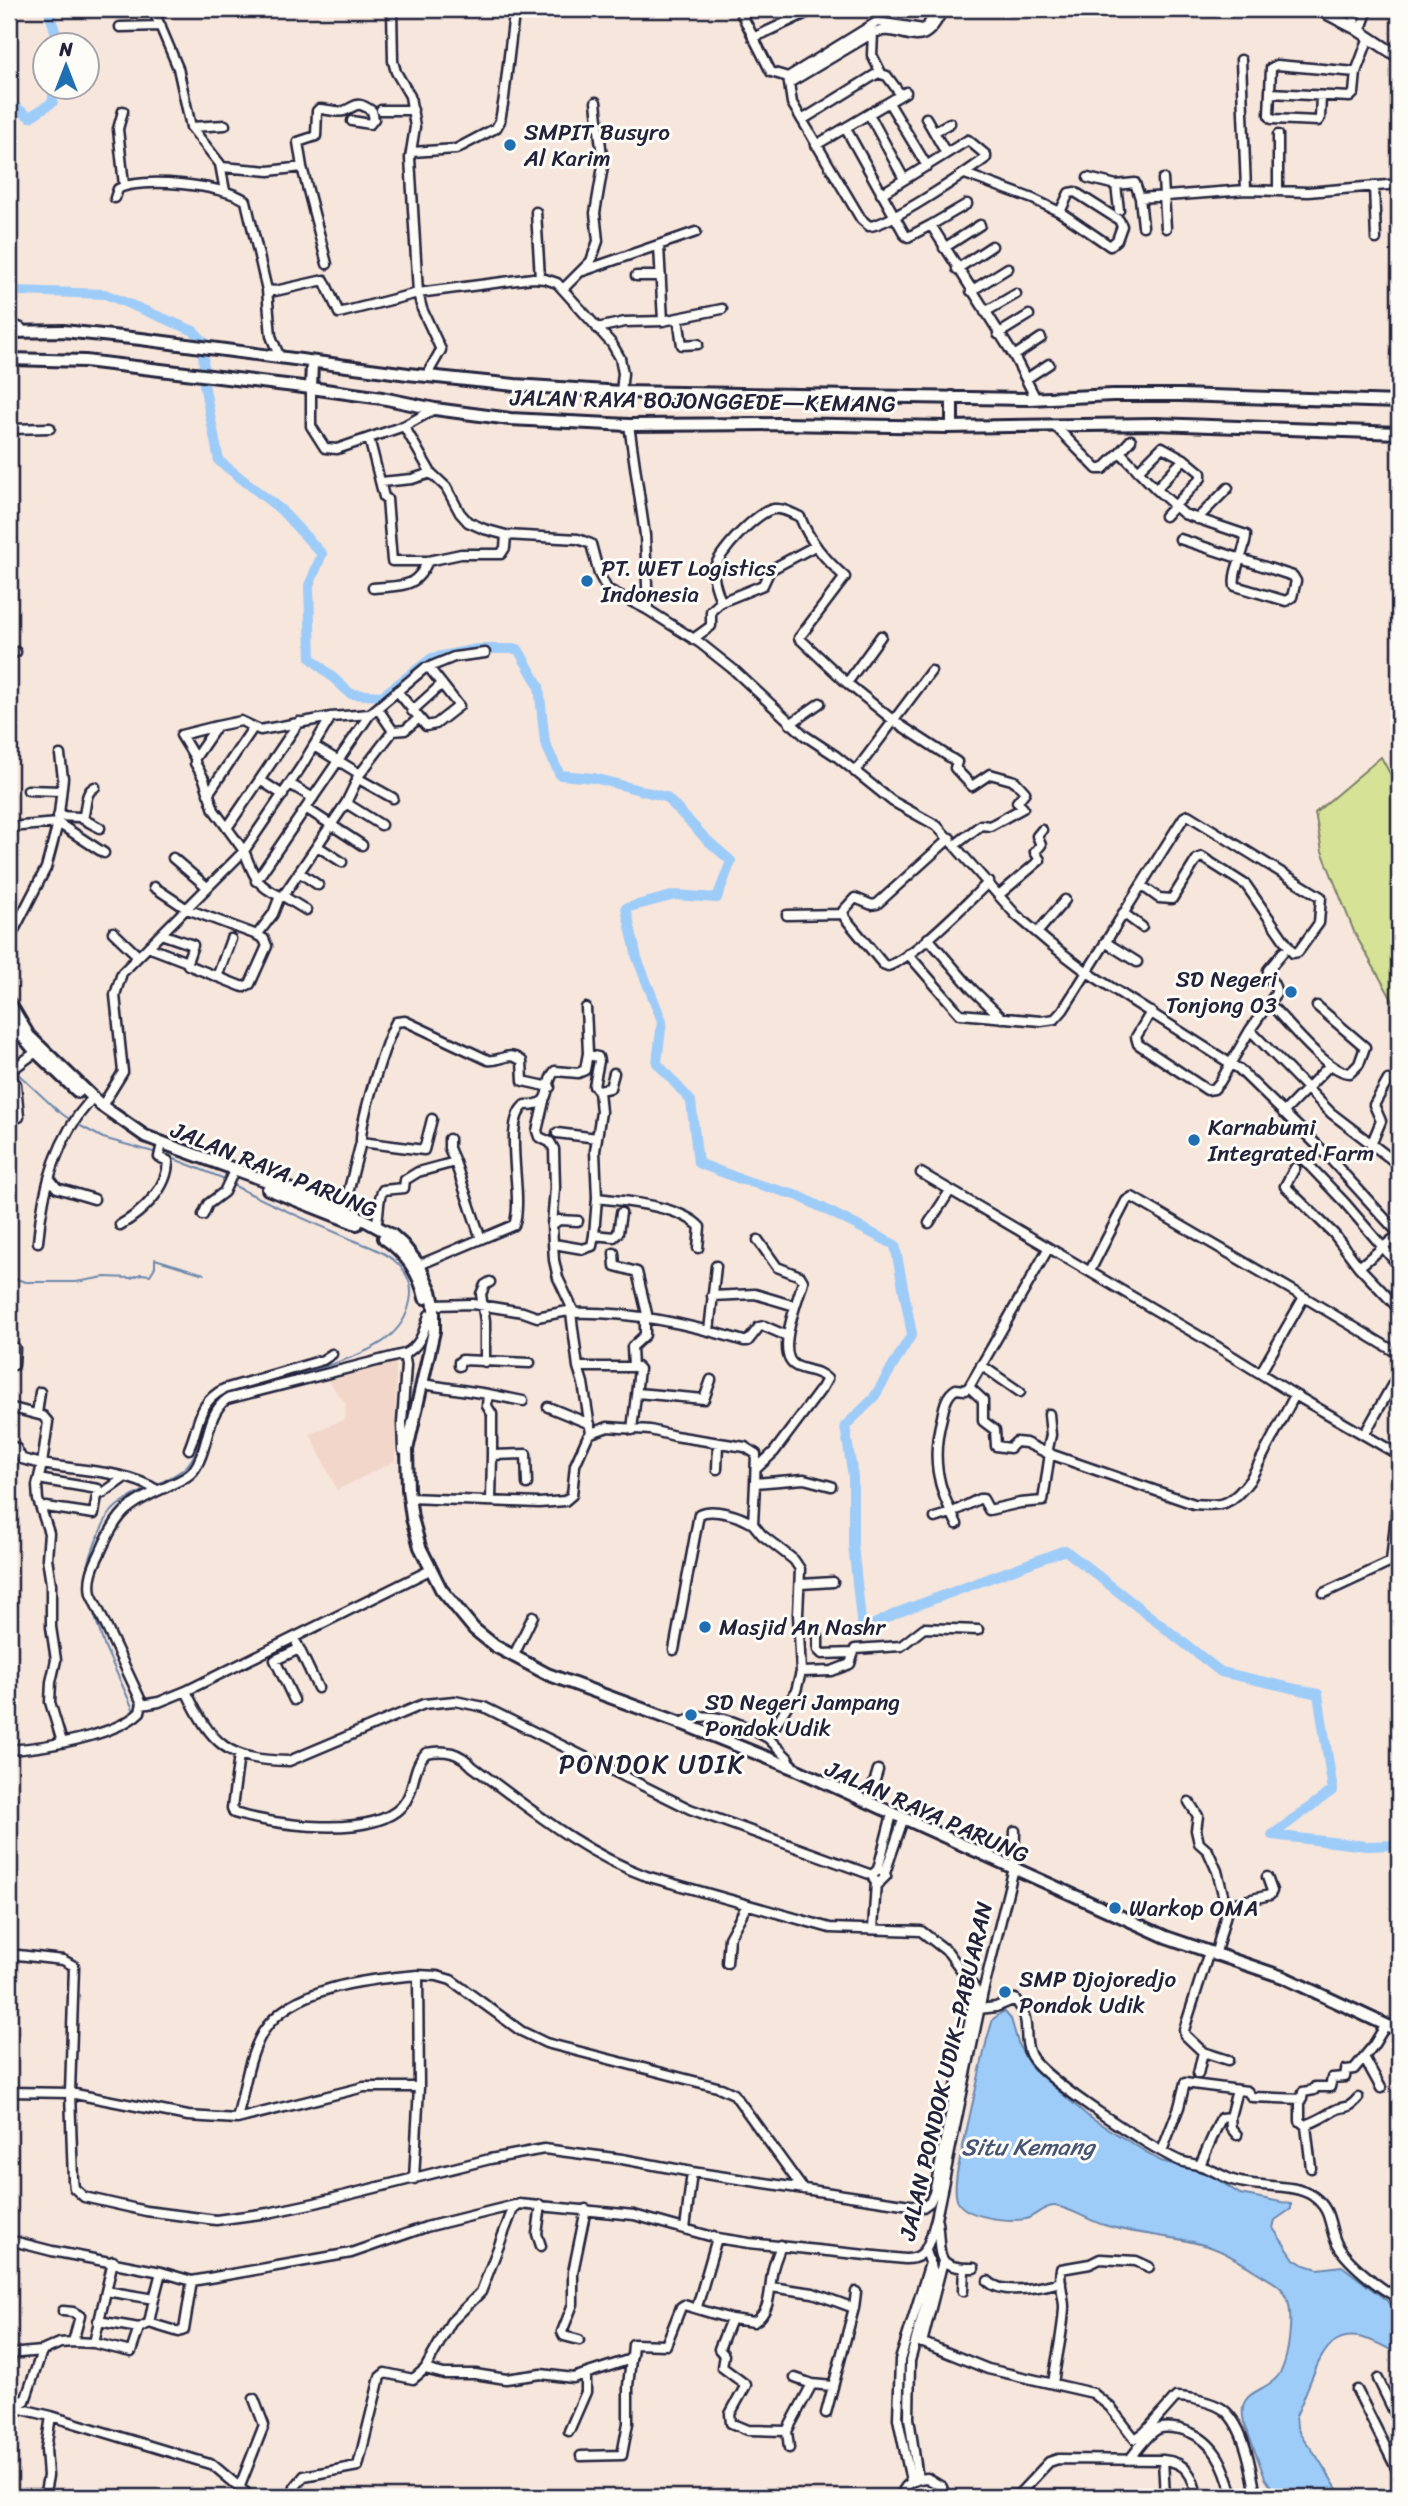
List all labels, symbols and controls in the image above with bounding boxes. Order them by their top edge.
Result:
north arrow [32,32,102,102]
text: N [58,33,73,66]
place label: SMPIT Busyro Al Karim [523,112,670,179]
marker: SMPIT Busyro Al Karim [502,137,518,153]
street label: JALAN RAYA BOJONGGEDE—KEMANG [509,377,896,425]
place label: PT. WET Logistics Indonesia [600,548,777,615]
marker: PT. WET Logistics Indonesia [579,573,595,589]
place label: SD Negeri Tonjong 03 [1166,959,1278,1026]
marker: SD Negeri Tonjong 03 [1283,984,1299,1000]
place label: Karnabumi Integrated Farm [1207,1107,1374,1174]
street label: JALAN RAYA PARUNG [164,1109,383,1230]
marker: Karnabumi Integrated Farm [1186,1132,1202,1148]
place label: Masjid An Nashr [719,1607,886,1648]
marker: Masjid An Nashr [697,1619,713,1635]
place label: SD Negeri Jampang Pondok Udik [705,1682,900,1749]
marker: SD Negeri Jampang Pondok Udik [683,1707,699,1723]
district label: PONDOK UDIK [559,1741,745,1787]
street label: JALAN RAYA PARUNG [817,1748,1036,1875]
place label: Warkop OMA [1129,1888,1258,1929]
street label: JALAN PONDOK UDIK–PABUARAN [887,1898,1005,2245]
marker: Warkop OMA [1107,1900,1123,1916]
place label: SMP Djojoredjo Pondok Udik [1019,1959,1176,2026]
marker: SMP Djojoredjo Pondok Udik [997,1984,1013,2000]
water label: Situ Kemang [961,2126,1096,2168]

